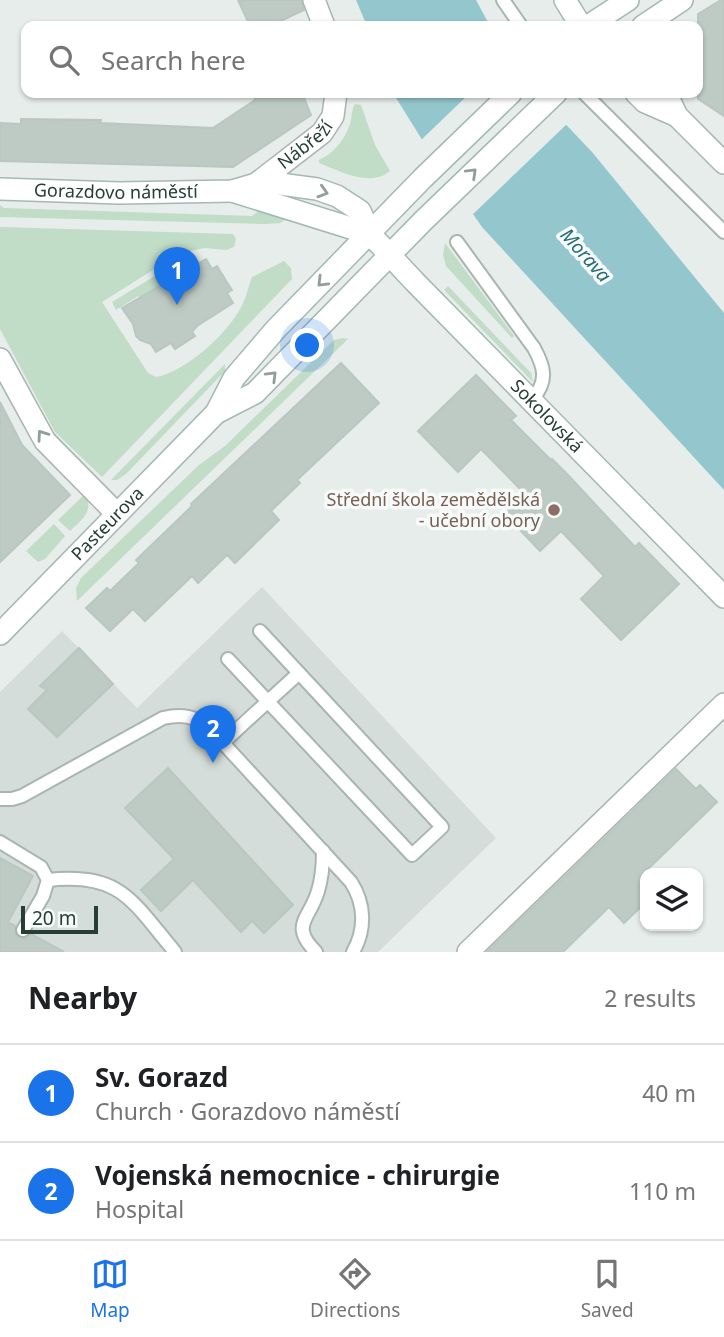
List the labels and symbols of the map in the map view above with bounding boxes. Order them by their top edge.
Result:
street label: Nábřeží [272,115,338,174]
one-way arrow [464,169,476,181]
street label: Gorazdovo náměstí [34,177,198,204]
one-way arrow [316,183,328,198]
water label: Morava [555,222,617,288]
pin: 1 [154,247,200,305]
one-way arrow [317,274,330,287]
your location [290,328,324,362]
one-way arrow [264,371,277,384]
street label: Sokolovská [506,374,589,458]
one-way arrow [38,430,50,443]
street label: Pasteurova [65,481,148,565]
place label: Střední škola zemědělská - učební obory [327,487,541,532]
marker: Střední škola zemědělská - učební obory [546,502,562,518]
pin: 2 [190,705,236,763]
scale bar [21,903,98,935]

